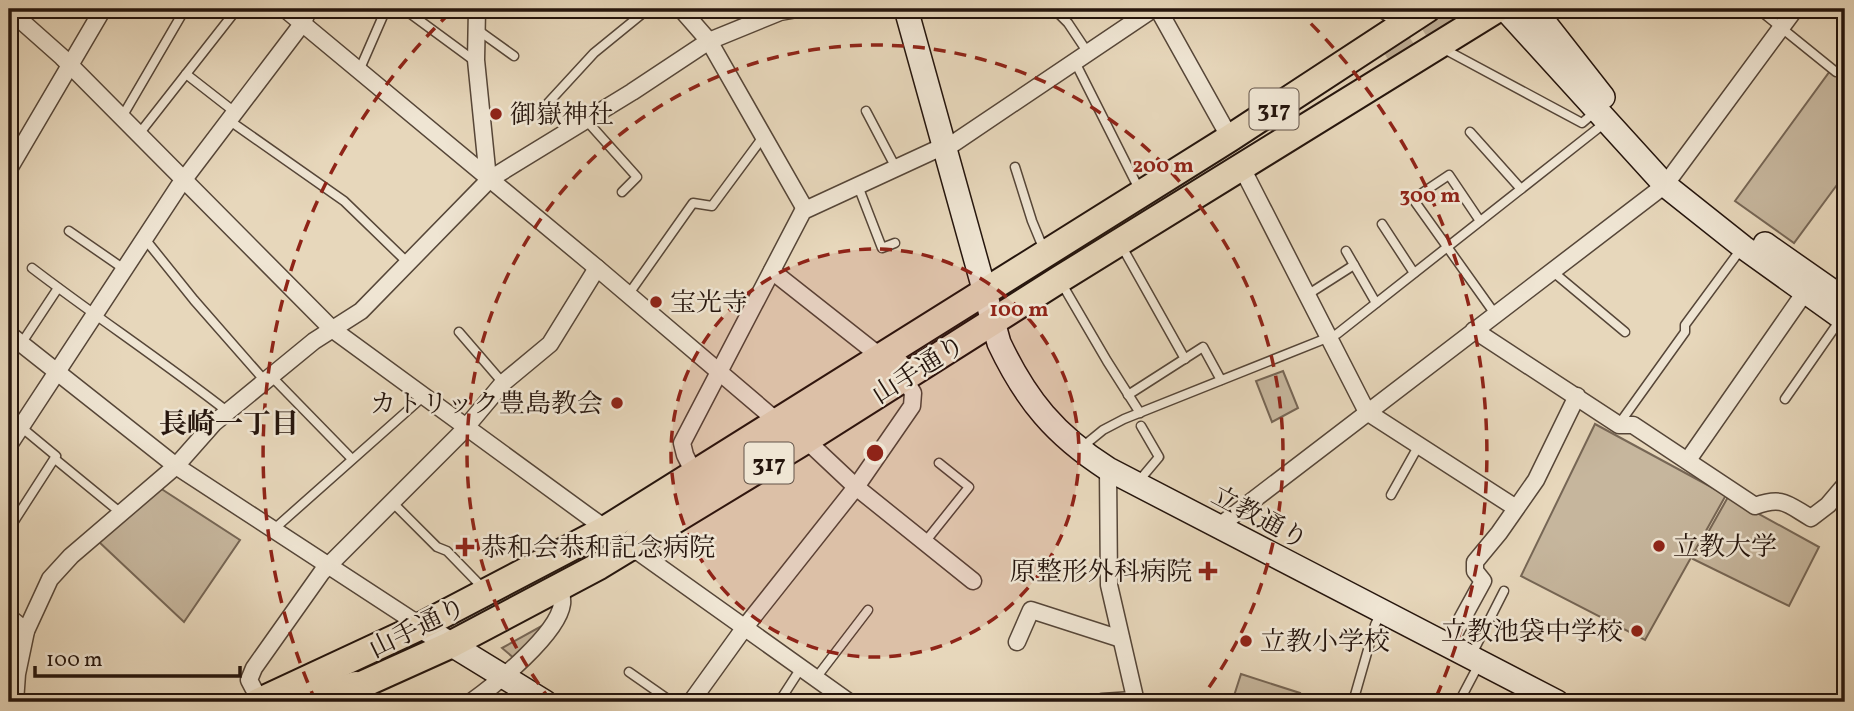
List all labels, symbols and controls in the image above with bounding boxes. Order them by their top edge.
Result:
road number: 317 [1250,88,1298,130]
place label: 御嶽神社 [510,98,614,134]
marker: 御嶽神社 [488,106,504,122]
text: 200 m [1132,152,1194,181]
text: 300 m [1400,182,1460,211]
place label: 宝光寺 [670,286,748,322]
marker: 宝光寺 [648,294,664,310]
text: 100 m [989,296,1049,325]
street label: 山手通り [865,328,973,414]
place label: カトリック豊島教会 [370,387,603,423]
marker: カトリック豊島教会 [609,395,625,411]
district label: 長崎一丁目 [159,406,299,445]
centre of rings [863,441,887,465]
road number: 317 [744,442,794,484]
street label: 立教通り [1205,478,1313,559]
place label: 立教大学 [1673,530,1777,566]
place label: 恭和会恭和記念病院 [481,531,715,567]
marker: 恭和会恭和記念病院 [455,537,475,557]
marker: 立教大学 [1651,538,1667,554]
place label: 原整形外科病院 [1010,555,1192,591]
marker: 原整形外科病院 [1198,561,1218,581]
street label: 山手通り [363,590,473,668]
place label: 立教池袋中学校 [1441,615,1623,651]
marker: 立教池袋中学校 [1629,623,1645,639]
place label: 立教小学校 [1260,625,1390,661]
marker: 立教小学校 [1238,633,1254,649]
scale bar [35,634,240,678]
text: 100 m [46,646,103,675]

